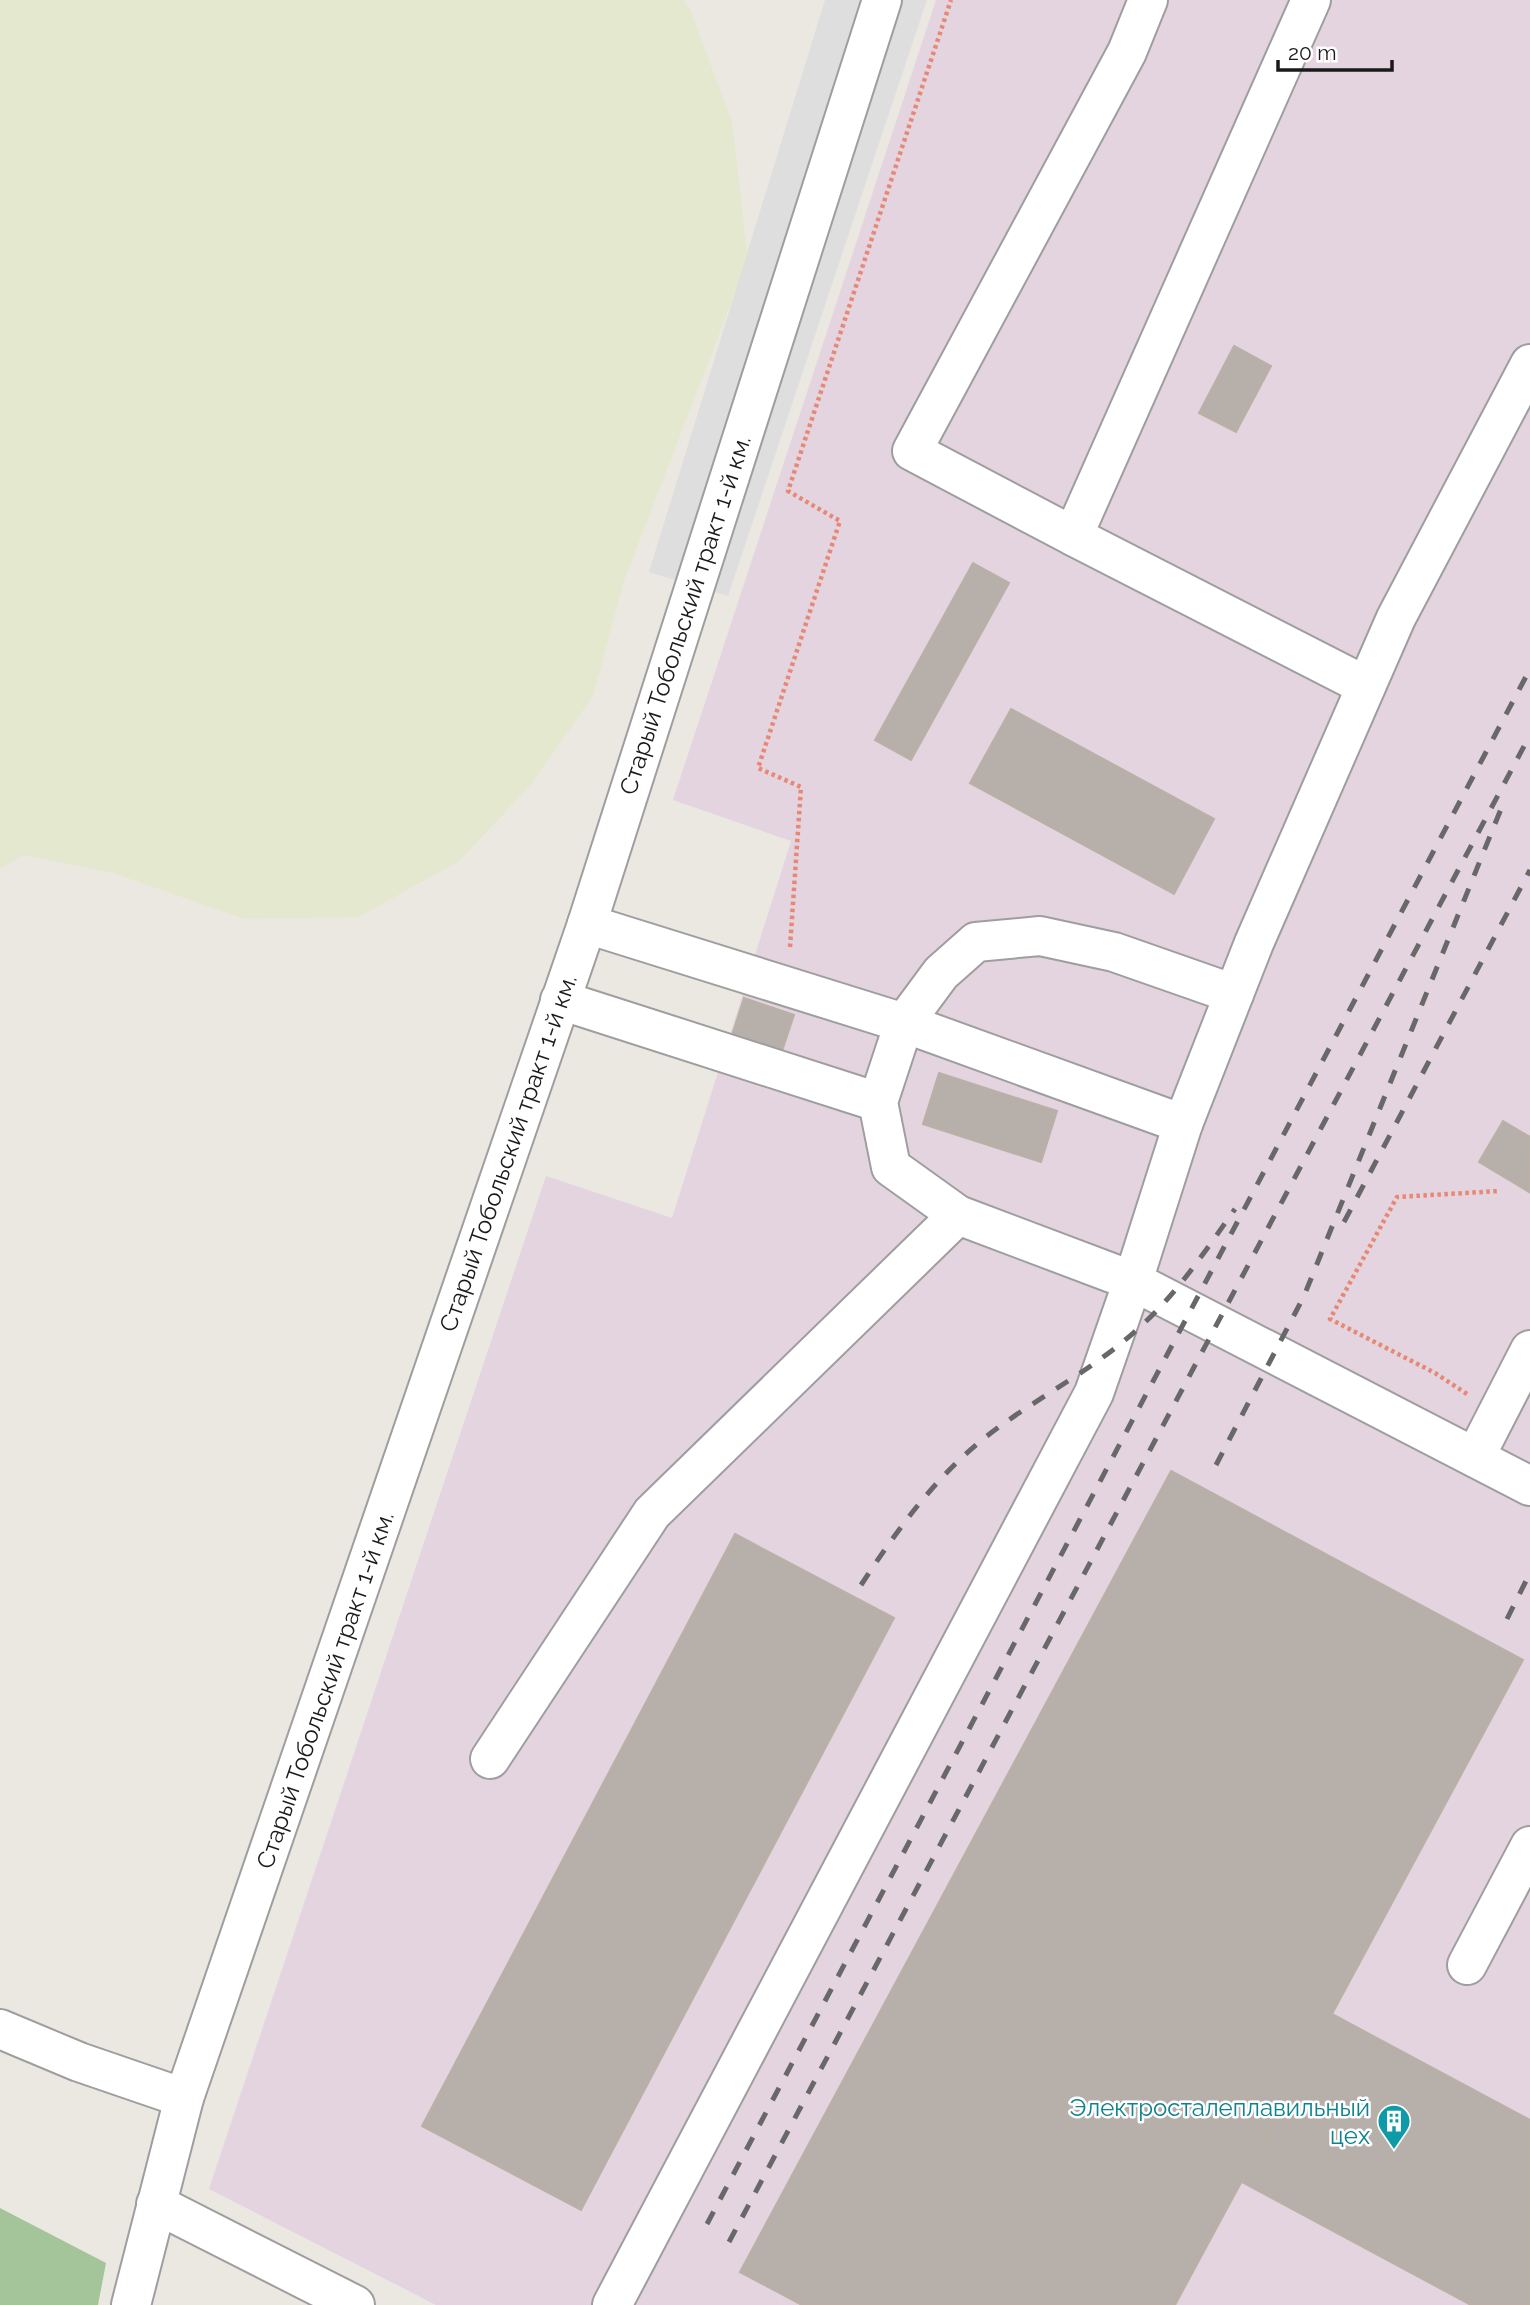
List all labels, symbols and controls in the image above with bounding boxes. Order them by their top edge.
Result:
scale bar [1278,28,1392,72]
text: 20 m [1288,40,1336,65]
street label: Старый Тобольский тракт 1-й км. [613,432,757,798]
street label: Старый Тобольский тракт 1-й км. [433,970,583,1336]
street label: Старый Тобольский тракт 1-й км. [250,1507,400,1873]
place label: Электросталеплавильный цех [1069,2093,1370,2150]
building icon: Электросталеплавильный цех [1375,2102,1413,2151]

